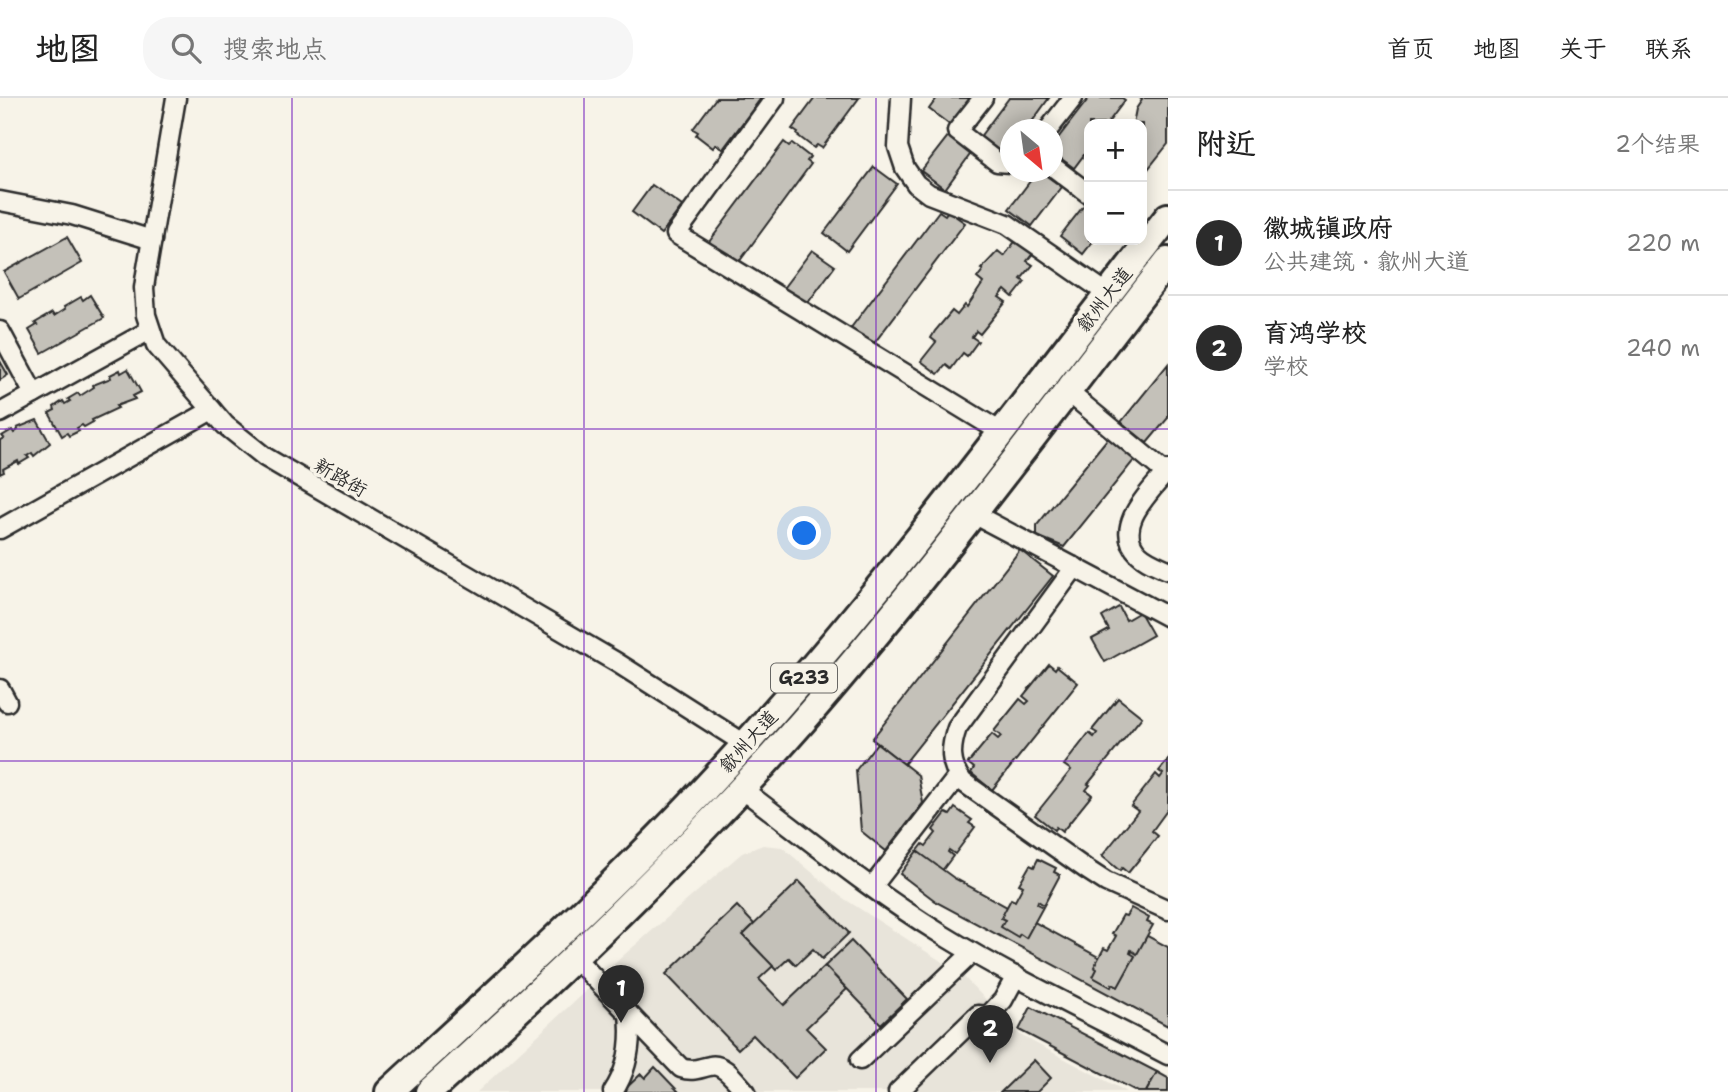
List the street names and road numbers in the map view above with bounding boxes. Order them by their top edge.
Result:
street label: 歙州大道 [1071,262,1138,337]
street label: 新路街 [310,452,372,503]
road number: G233 [771,664,837,692]
street label: 歙州大道 [714,705,783,778]

